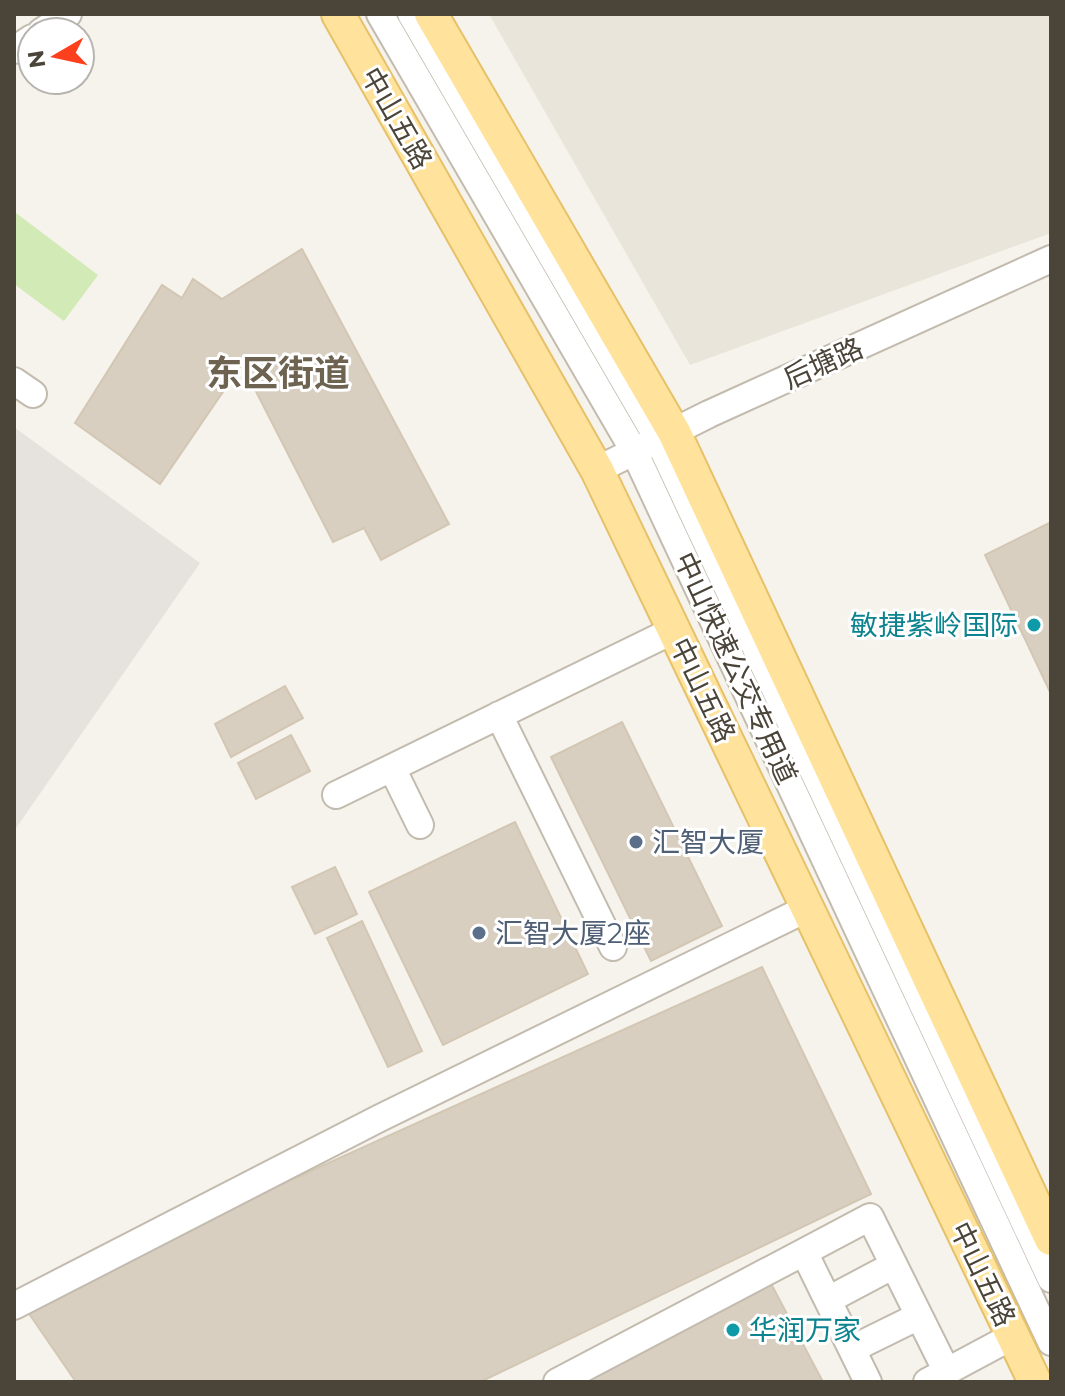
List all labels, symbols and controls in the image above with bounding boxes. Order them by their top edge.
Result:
north arrow [16,16,96,96]
text: N [22,48,51,70]
street label: 中山五路 [354,61,440,175]
street label: 后塘路 [778,330,868,396]
district label: 东区街道 [206,351,350,395]
street label: 中山快速公交专用道 [667,547,805,789]
place label: 敏捷紫岭国际 [850,608,1018,642]
marker: 敏捷紫岭国际 [1025,616,1043,634]
street label: 中山五路 [663,632,743,748]
place label: 汇智大厦 [652,825,764,859]
marker: 汇智大厦 [627,833,645,851]
place label: 汇智大厦2座 [495,916,651,950]
marker: 汇智大厦2座 [470,924,488,942]
street label: 中山五路 [943,1216,1023,1332]
place label: 华润万家 [749,1313,861,1347]
marker: 华润万家 [724,1321,742,1339]

